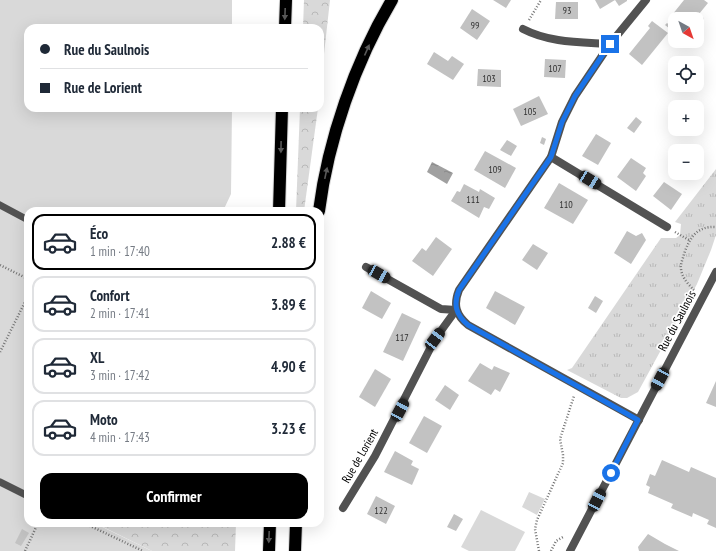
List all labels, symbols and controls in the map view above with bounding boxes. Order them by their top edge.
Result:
house number: 93 [563,4,572,17]
one-way arrow [282,8,288,21]
north arrow [668,12,704,48]
map controls [668,12,704,180]
house number: 99 [471,19,480,32]
route end [601,35,619,53]
text: Rue du Saulnois [64,40,149,59]
one-way arrow [364,44,370,55]
button: locate [668,56,704,92]
house number: 107 [548,62,562,75]
house number: 103 [482,72,496,85]
text: Rue de Lorient [64,78,142,97]
button: + [668,100,704,136]
house number: 105 [523,105,537,118]
one-way arrow [278,141,284,154]
button: − [668,144,704,180]
house number: 109 [488,163,502,176]
one-way arrow [323,166,329,179]
car [577,169,603,191]
house number: 111 [466,193,480,206]
house number: 110 [559,198,573,211]
icon: car [42,224,78,260]
text: Éco [90,224,108,243]
text: 2.88 € [271,233,306,252]
text: 1 min · 17:40 [90,243,150,260]
car [366,263,392,285]
icon: car [42,286,78,322]
text: Confort [90,286,130,305]
street label: Rue du Saulnois [654,288,699,354]
text: 3.89 € [271,295,306,314]
text: 2 min · 17:41 [90,305,150,322]
car [423,326,447,352]
house number: 117 [395,331,409,344]
icon: car [42,348,78,384]
text: XL [90,348,104,367]
text: 4.90 € [271,357,306,376]
car [649,366,671,392]
text: 3 min · 17:42 [90,367,150,384]
car [389,397,411,423]
icon: car [42,410,78,446]
text: Moto [90,410,118,429]
text: 3.23 € [271,419,306,438]
street label: Rue de Lorient [338,425,381,486]
text: 4 min · 17:43 [90,429,150,446]
route start [602,464,620,482]
button: Confirmer [40,473,308,519]
car [586,487,608,513]
house number: 122 [374,504,388,517]
one-way arrow [266,531,273,543]

